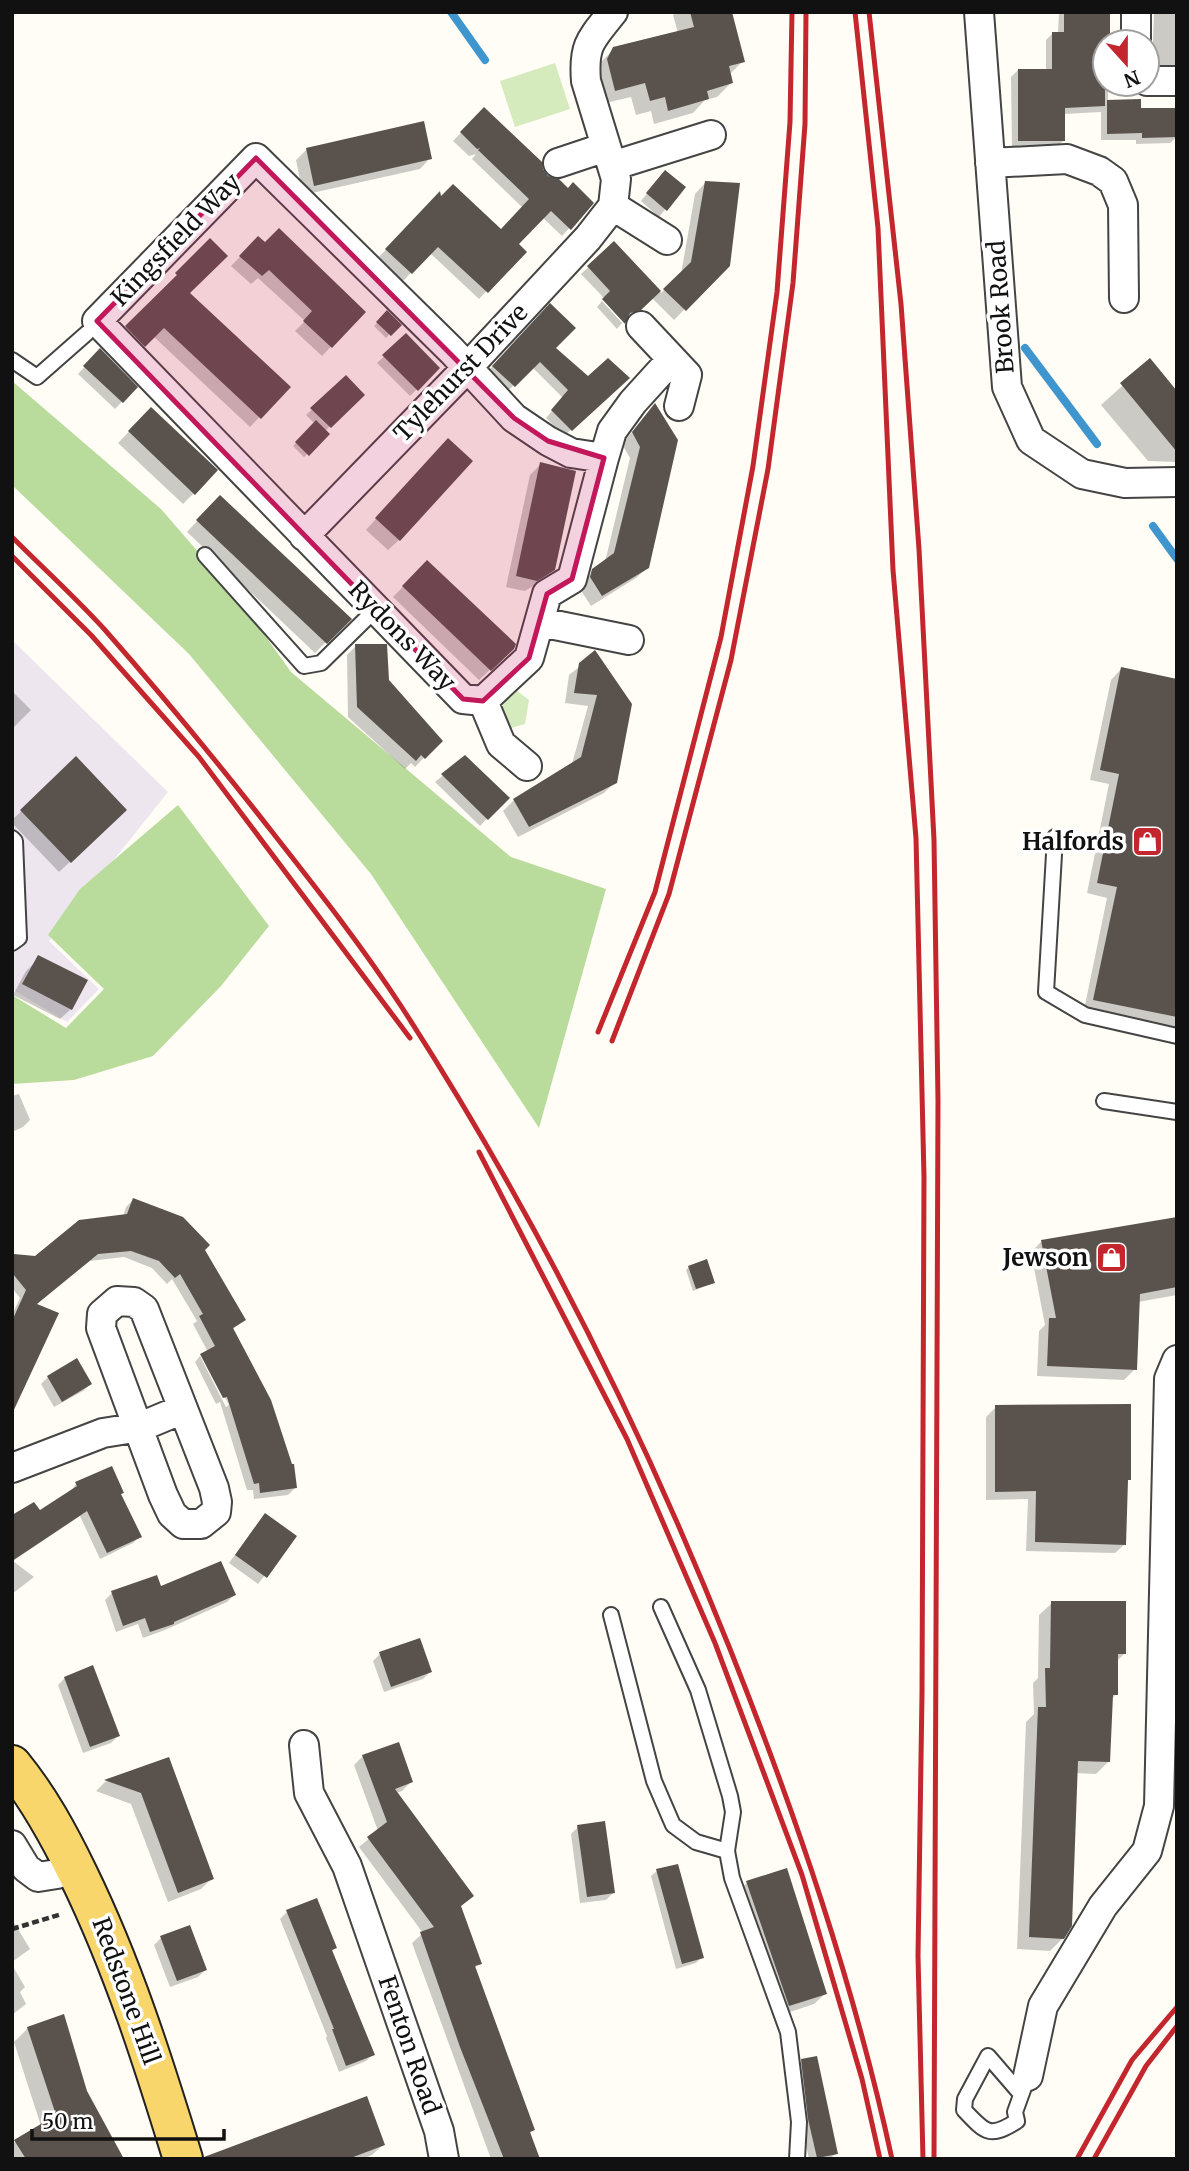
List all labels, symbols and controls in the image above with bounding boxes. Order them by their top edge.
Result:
north arrow [1091,28,1161,98]
text: N [1121,65,1143,93]
street label: Kingsfield Way [104,167,247,313]
street label: Brook Road [980,239,1021,375]
street label: Tylehurst Drive [387,297,534,448]
street label: Rydons Way [342,574,463,697]
shop icon: Halfords [1130,825,1164,859]
place label: Halfords [1022,826,1124,857]
shop icon: Jewson [1094,1241,1128,1275]
place label: Jewson [1002,1242,1088,1273]
street label: Redstone Hill [85,1913,167,2069]
street label: Fenton Road [371,1971,448,2118]
scale bar [32,2098,224,2142]
text: 50 m [42,2108,93,2135]

